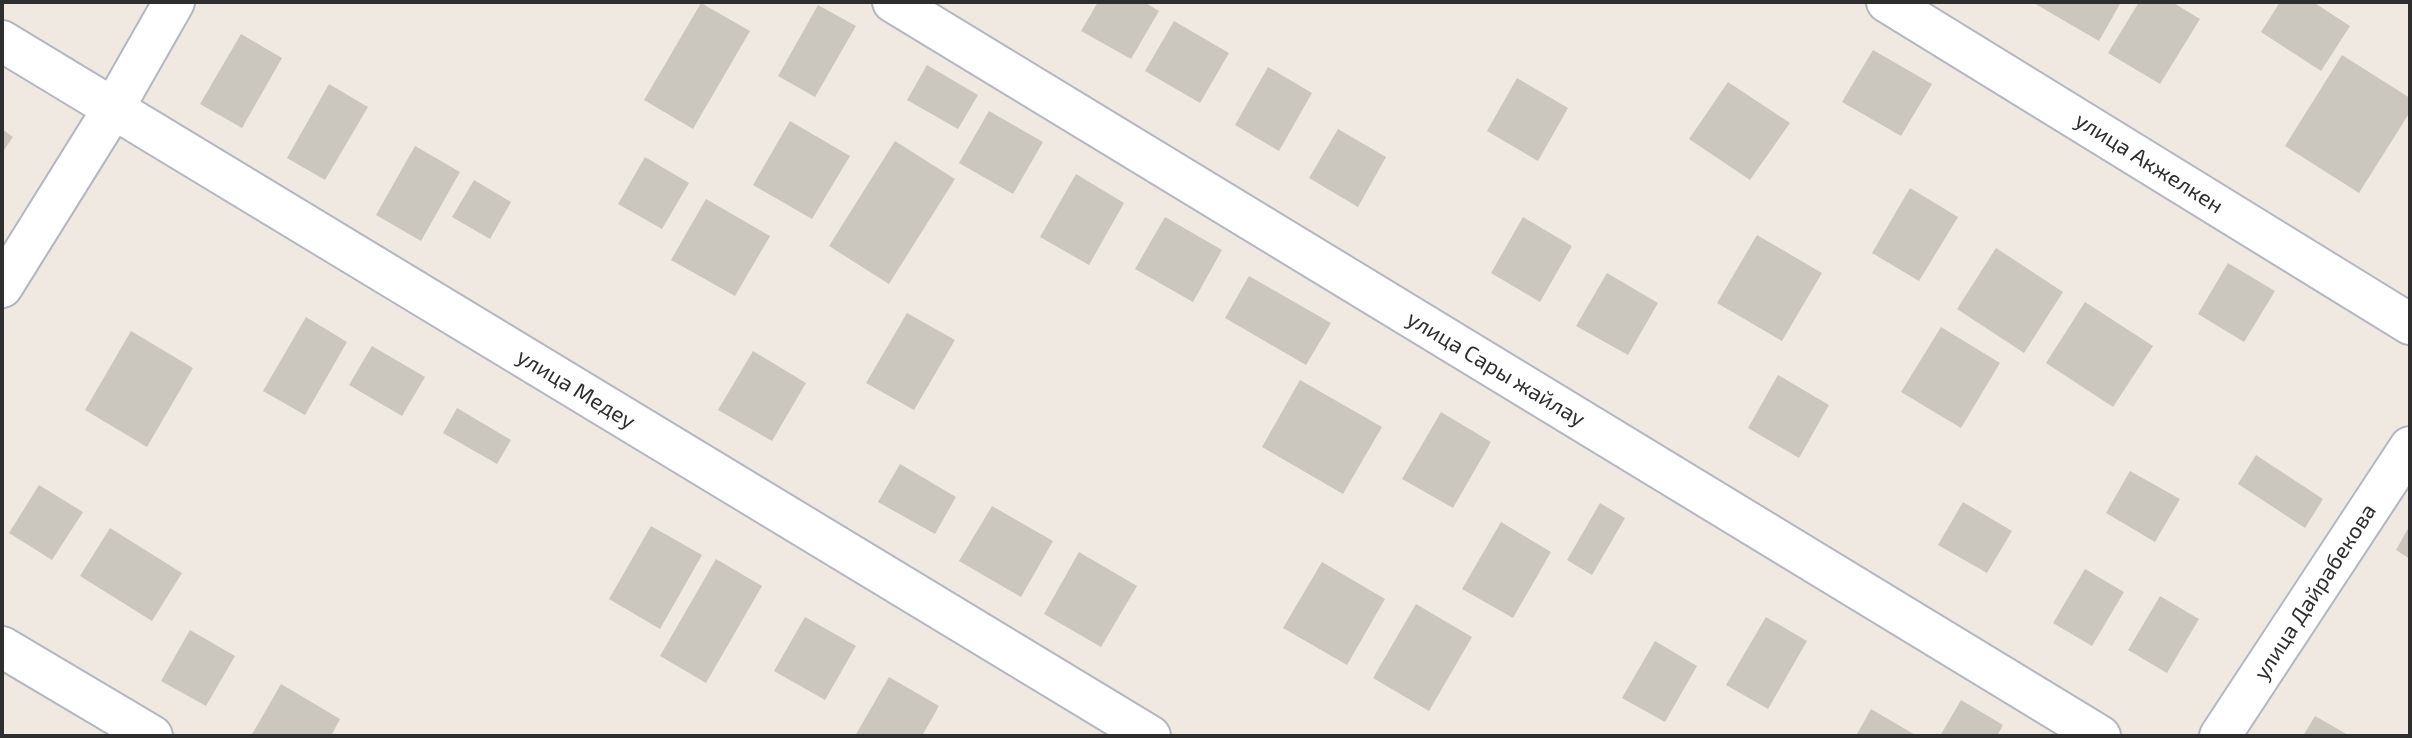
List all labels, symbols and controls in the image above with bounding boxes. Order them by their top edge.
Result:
street label: улица Акжелкен [2070,107,2228,219]
street label: улица Сары жайлау [1402,305,1590,433]
street label: улица Медеу [512,343,640,435]
street label: улица Дайрабекова [2248,499,2382,685]

